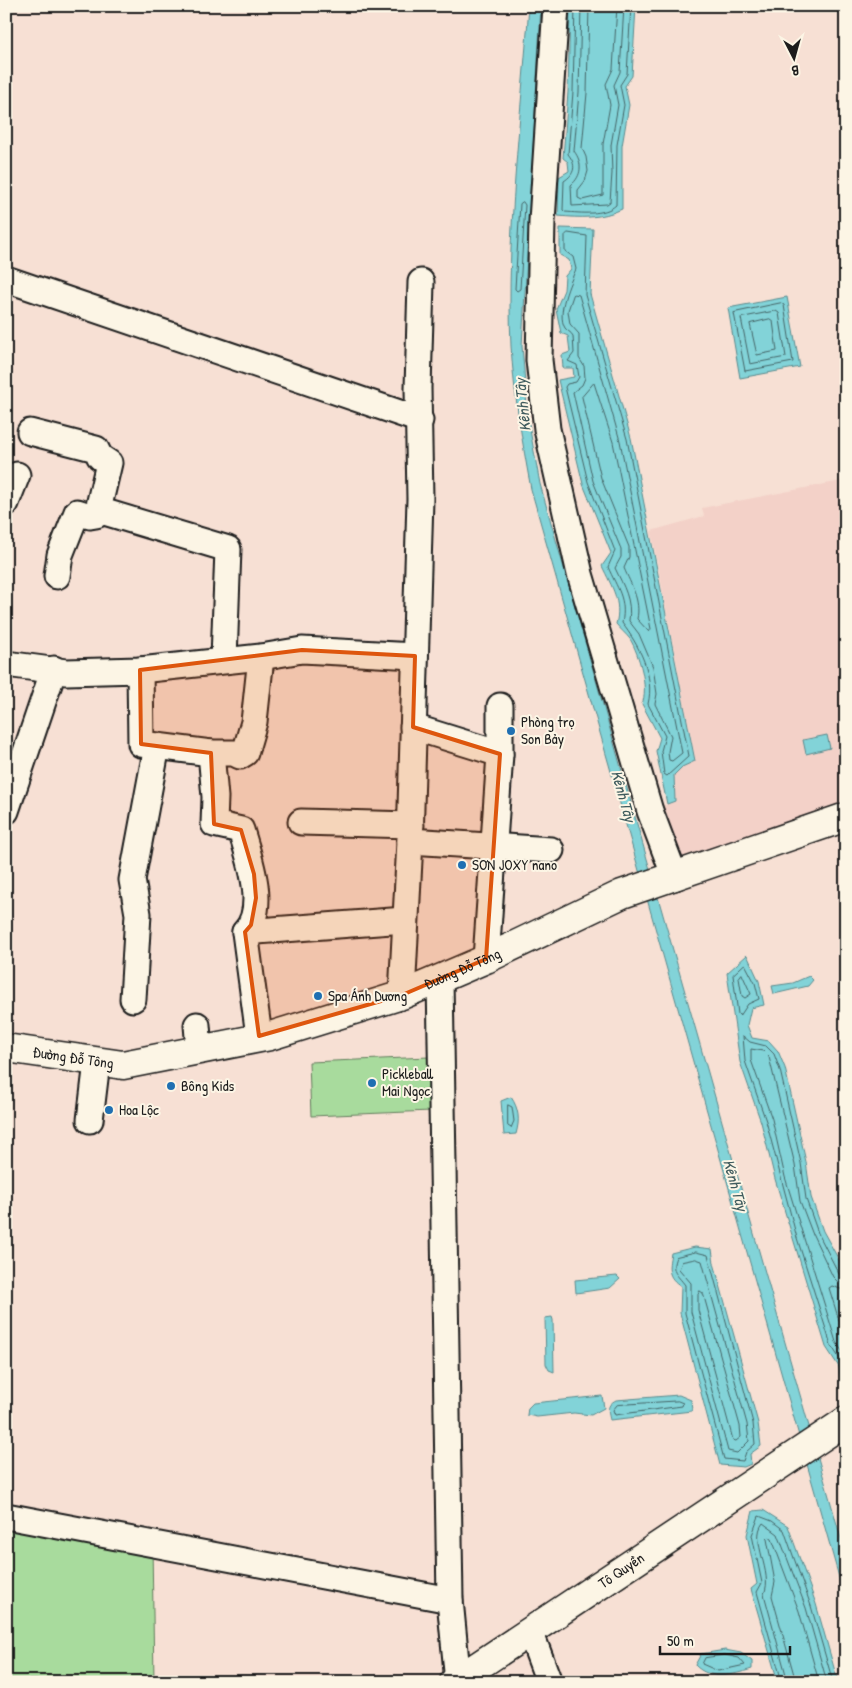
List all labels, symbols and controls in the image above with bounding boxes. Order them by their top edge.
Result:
north arrow [770,32,820,82]
text: B [791,62,800,81]
water label: Kênh Tây [508,375,536,432]
place label: Phòng trọ Son Bảy [521,711,574,749]
marker: Phòng trọ Son Bảy [505,725,517,737]
water label: Kênh Tây [606,768,642,827]
place label: SƠN JOXY nano [472,854,557,875]
marker: SƠN JOXY nano [456,859,468,871]
street label: Đường Đỗ Tông [421,942,504,994]
place label: Spa Ánh Dương [328,985,407,1006]
marker: Spa Ánh Dương [312,990,324,1002]
street label: Đường Đỗ Tông [31,1041,116,1074]
place label: Pickleball Mai Ngọc [382,1063,434,1101]
place label: Bông Kids [181,1075,235,1096]
marker: Pickleball Mai Ngọc [366,1077,378,1089]
marker: Bông Kids [165,1080,177,1092]
place label: Hoa Lộc [119,1099,159,1120]
marker: Hoa Lộc [103,1104,115,1116]
water label: Kênh Tây [718,1157,754,1216]
street label: Tô Quyền [594,1547,648,1593]
scale bar [660,1623,790,1655]
text: 50 m [667,1630,694,1651]

